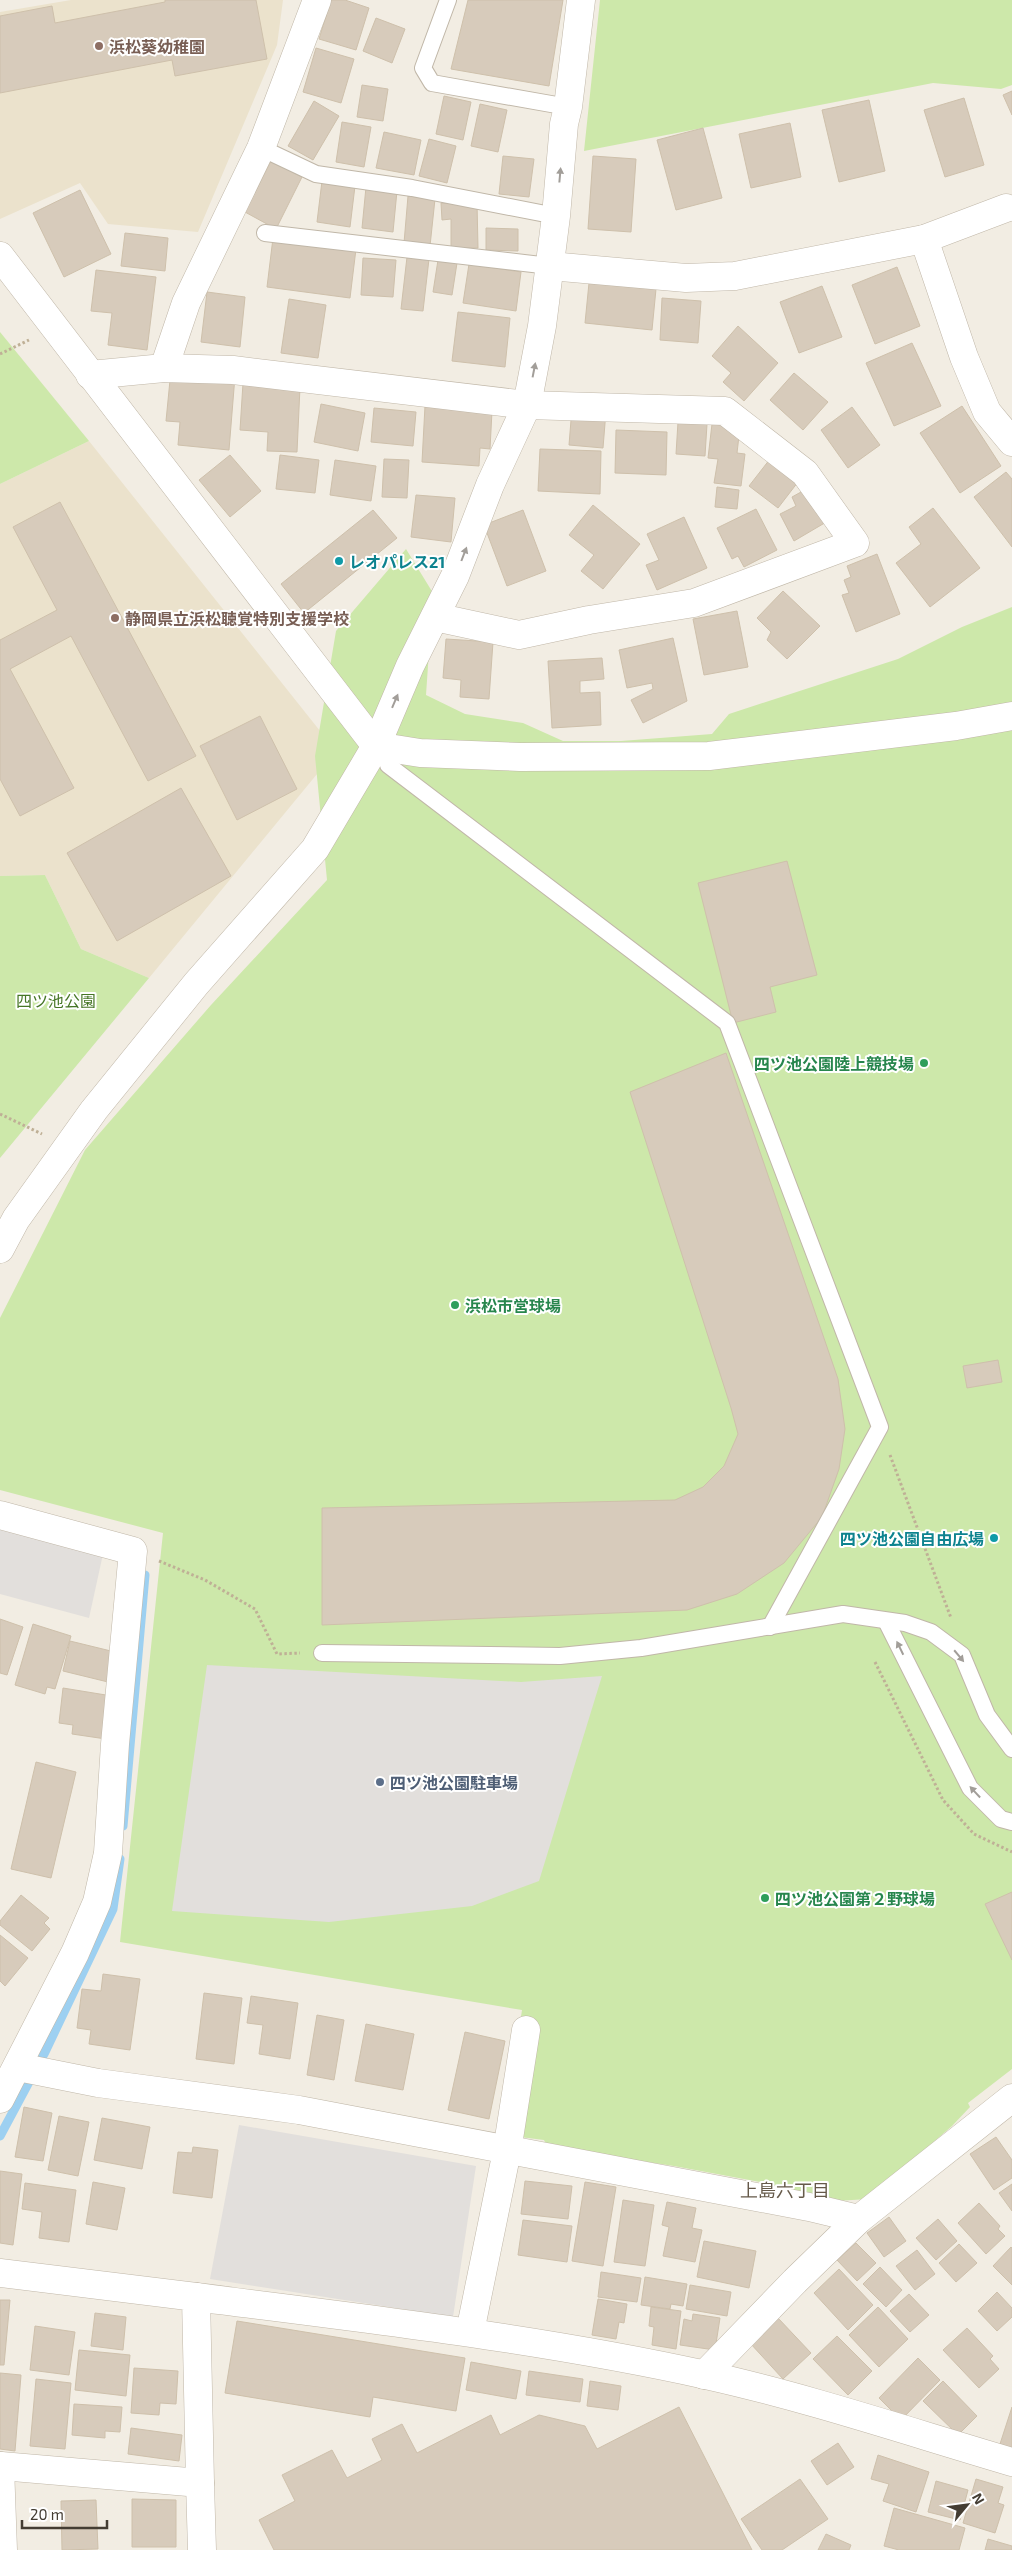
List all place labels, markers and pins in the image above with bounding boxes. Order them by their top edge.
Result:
place label: 浜松葵幼稚園 [109,37,205,56]
marker: 浜松葵幼稚園 [93,40,105,52]
place label: レオパレス21 [349,552,445,571]
marker: レオパレス21 [333,555,345,567]
place label: 静岡県立浜松聴覚特別支援学校 [125,609,349,628]
marker: 静岡県立浜松聴覚特別支援学校 [109,612,121,624]
place label: 四ツ池公園陸上競技場 [754,1054,914,1073]
marker: 四ツ池公園陸上競技場 [918,1057,930,1069]
place label: 浜松市営球場 [465,1296,561,1315]
marker: 浜松市営球場 [449,1299,461,1311]
place label: 四ツ池公園自由広場 [840,1529,984,1548]
marker: 四ツ池公園自由広場 [988,1532,1000,1544]
place label: 四ツ池公園駐車場 [390,1773,518,1792]
marker: 四ツ池公園駐車場 [374,1776,386,1788]
place label: 四ツ池公園第２野球場 [775,1889,935,1908]
marker: 四ツ池公園第２野球場 [759,1892,771,1904]

